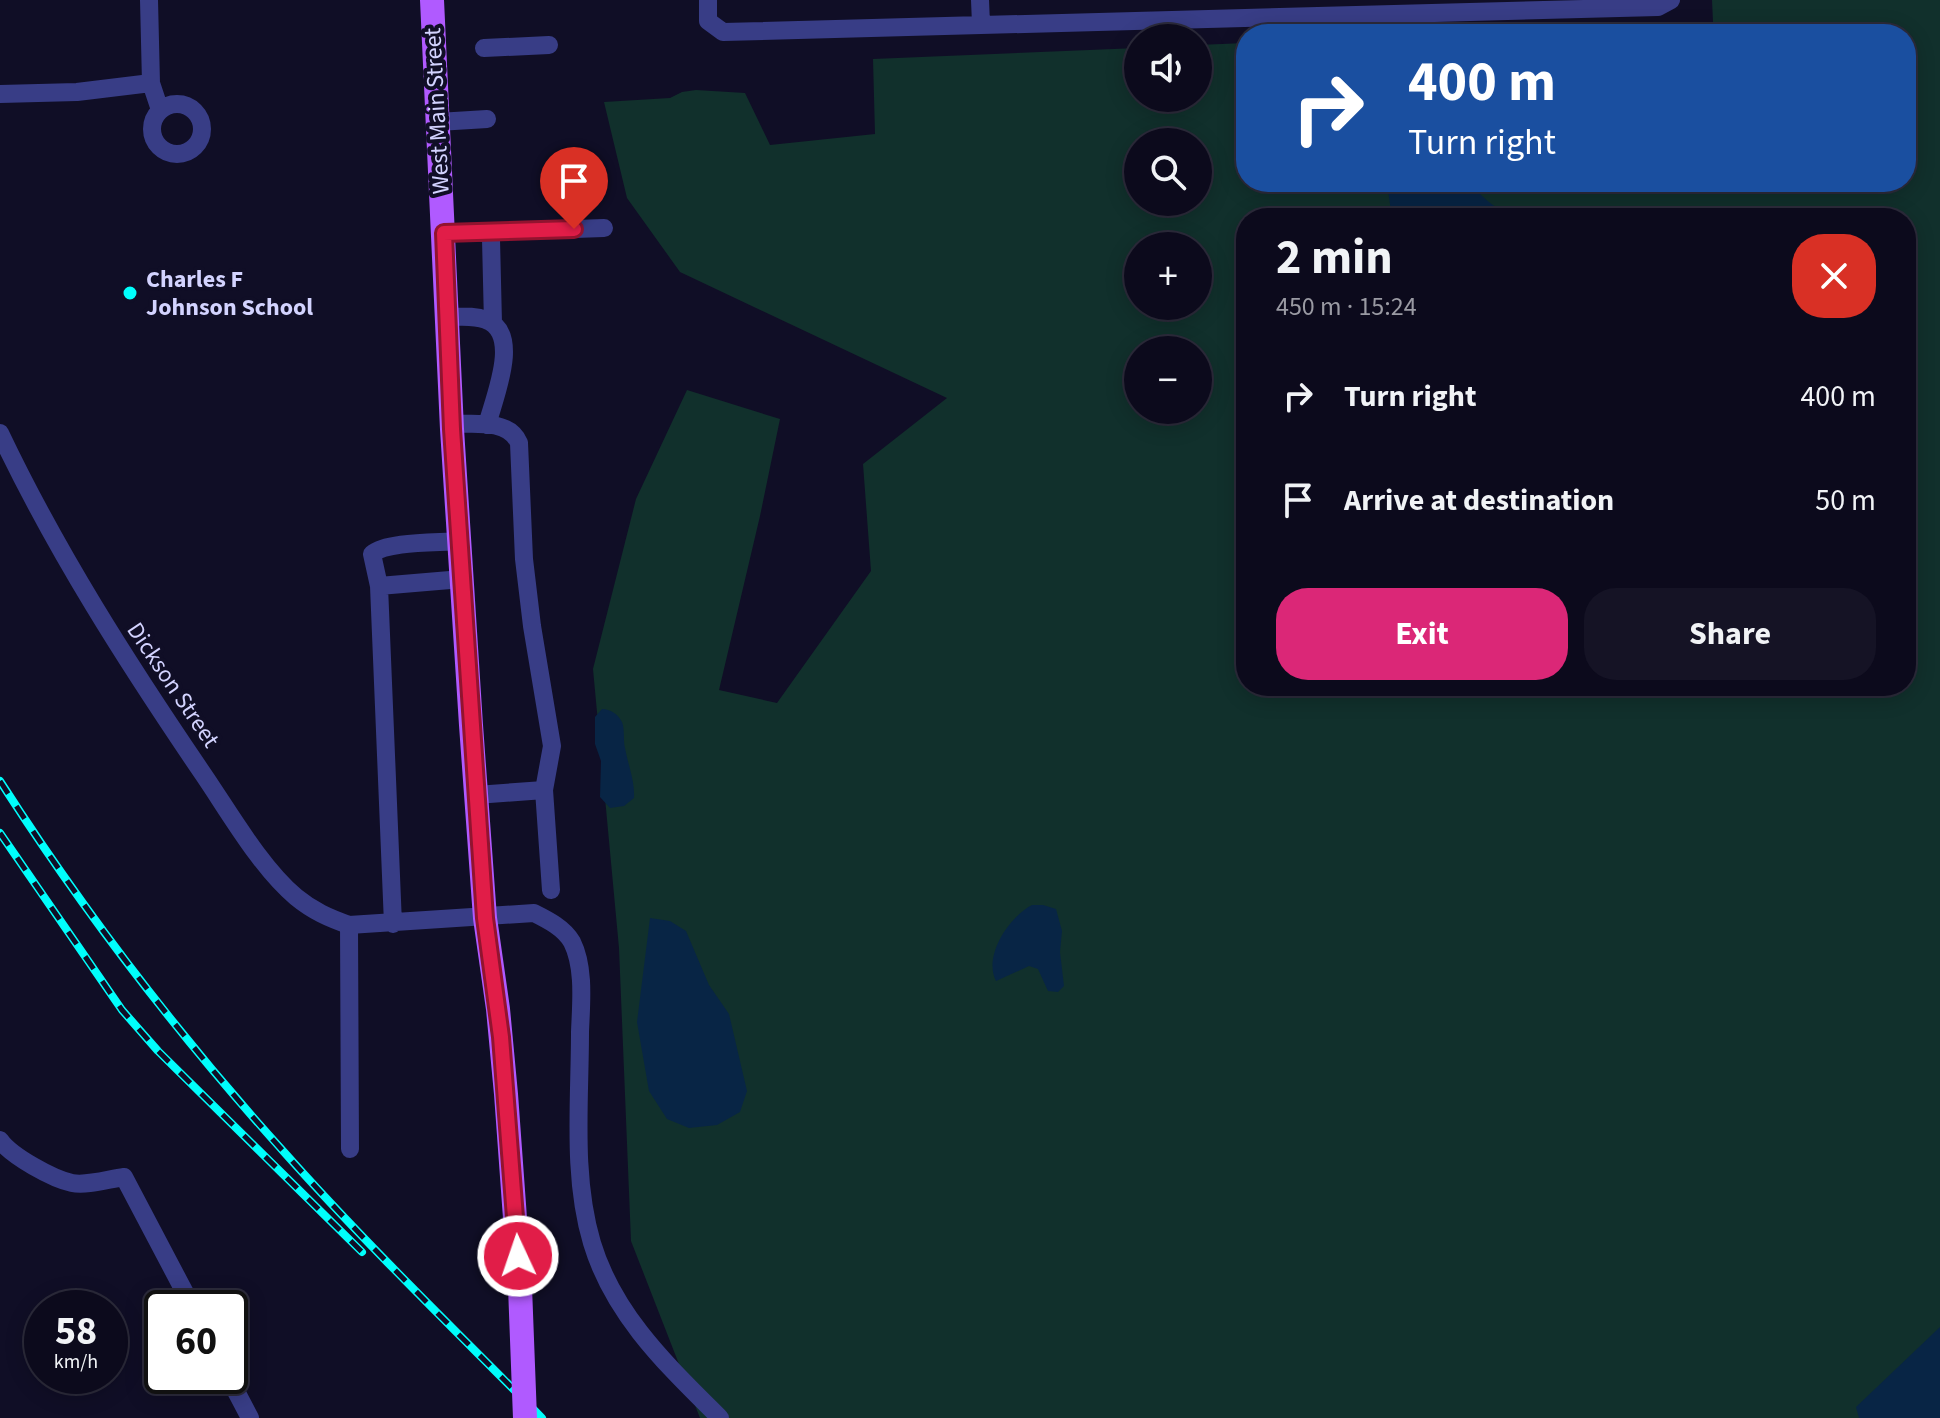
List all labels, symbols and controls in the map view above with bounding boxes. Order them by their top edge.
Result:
map controls [1124,24,1212,424]
button: sound [1124,24,1212,112]
street label: West Main Street [415,27,459,195]
text: 400 m [1408,43,1556,122]
icon: right [1276,56,1380,160]
text: Turn right [1408,117,1556,168]
button: search [1124,128,1212,216]
pin [540,147,608,229]
icon: arrive [552,159,596,203]
text: 2 min [1276,224,1393,292]
button: + [1124,232,1212,320]
button: close [1792,234,1876,318]
place label: Charles F Johnson School [146,262,313,325]
marker: Charles F Johnson School [121,284,139,302]
text: 450 m · 15:24 [1276,288,1417,325]
button: − [1124,336,1212,424]
icon: right [1276,374,1320,418]
text: Turn right [1344,375,1476,418]
text: 400 m [1800,375,1876,418]
icon: arrive [1276,478,1320,522]
text: Arrive at destination [1344,479,1614,522]
text: 50 m [1815,479,1876,522]
button: Exit [1276,588,1568,680]
button: Share [1584,588,1876,680]
street label: Dickson Street [118,615,228,755]
position arrow [476,1214,560,1298]
speed limit sign: 60 [144,1290,248,1394]
text: 58 [55,1303,97,1360]
text: km/h [54,1348,98,1376]

